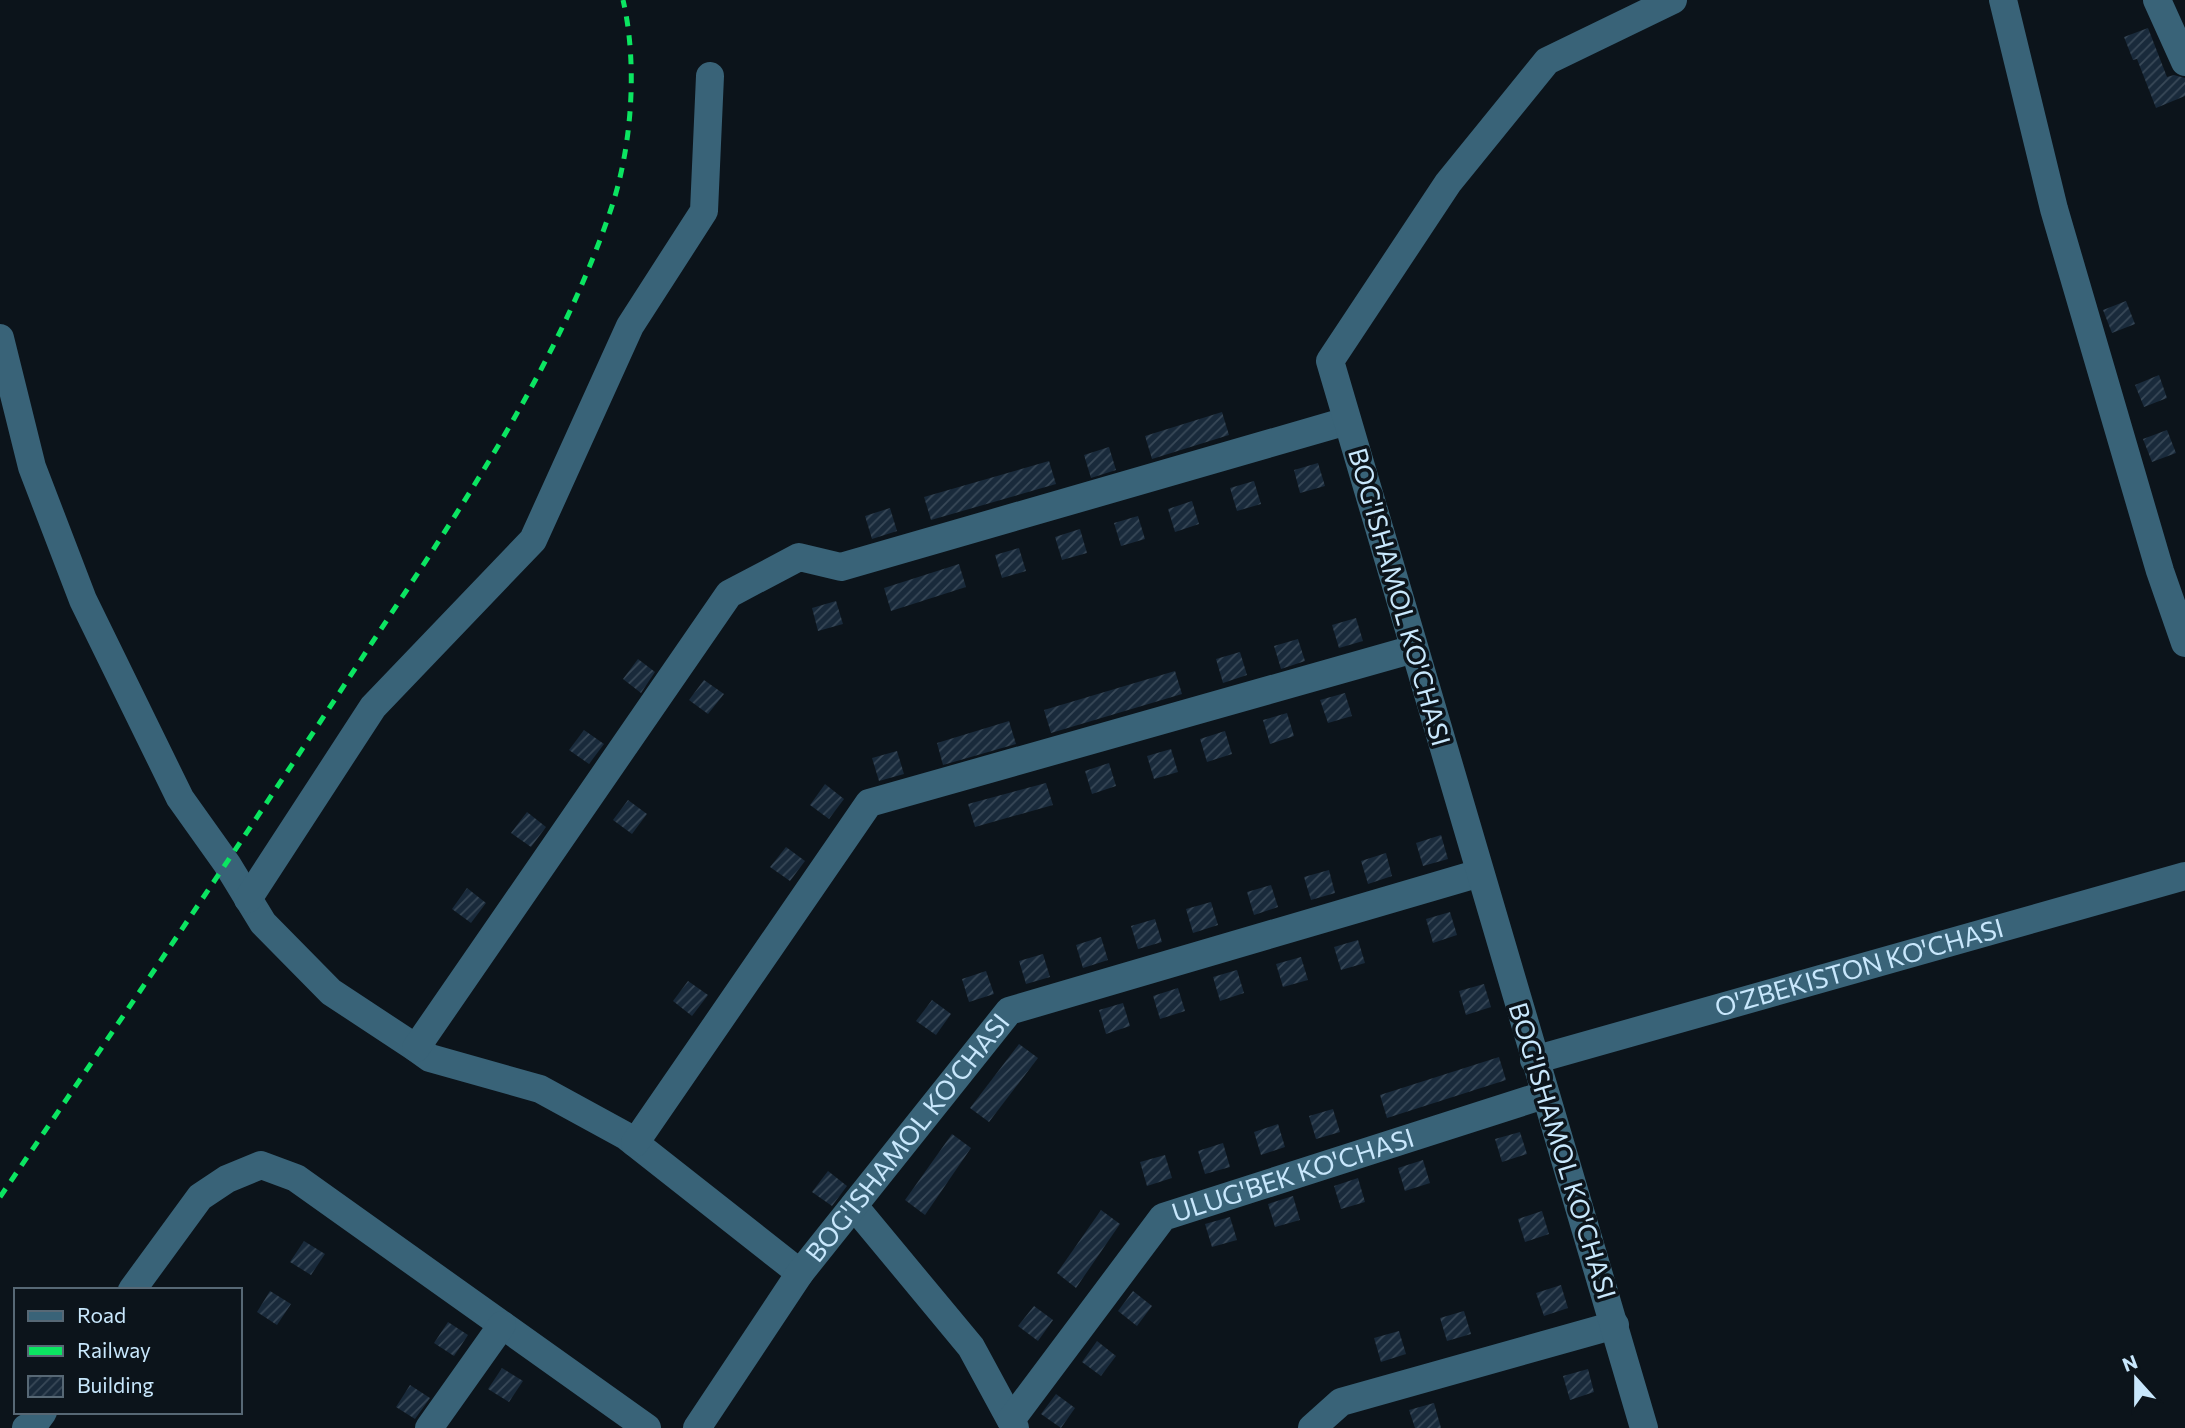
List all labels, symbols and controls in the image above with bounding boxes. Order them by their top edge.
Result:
street label: BOG'ISHAMOL KO'CHASI [1343,444,1458,749]
street label: O'ZBEKISTON KO'CHASI [1711,911,2007,1022]
street label: BOG'ISHAMOL KO'CHASI [1503,998,1623,1303]
street label: BOG'ISHAMOL KO'CHASI [798,1007,1015,1267]
street label: ULUG'BEK KO'CHASI [1167,1121,1417,1227]
legend [14,1288,242,1414]
text: Road [77,1302,126,1327]
text: Railway [77,1337,151,1362]
north arrow [2101,1344,2171,1414]
text: N [2119,1349,2141,1376]
text: Building [77,1372,154,1397]

